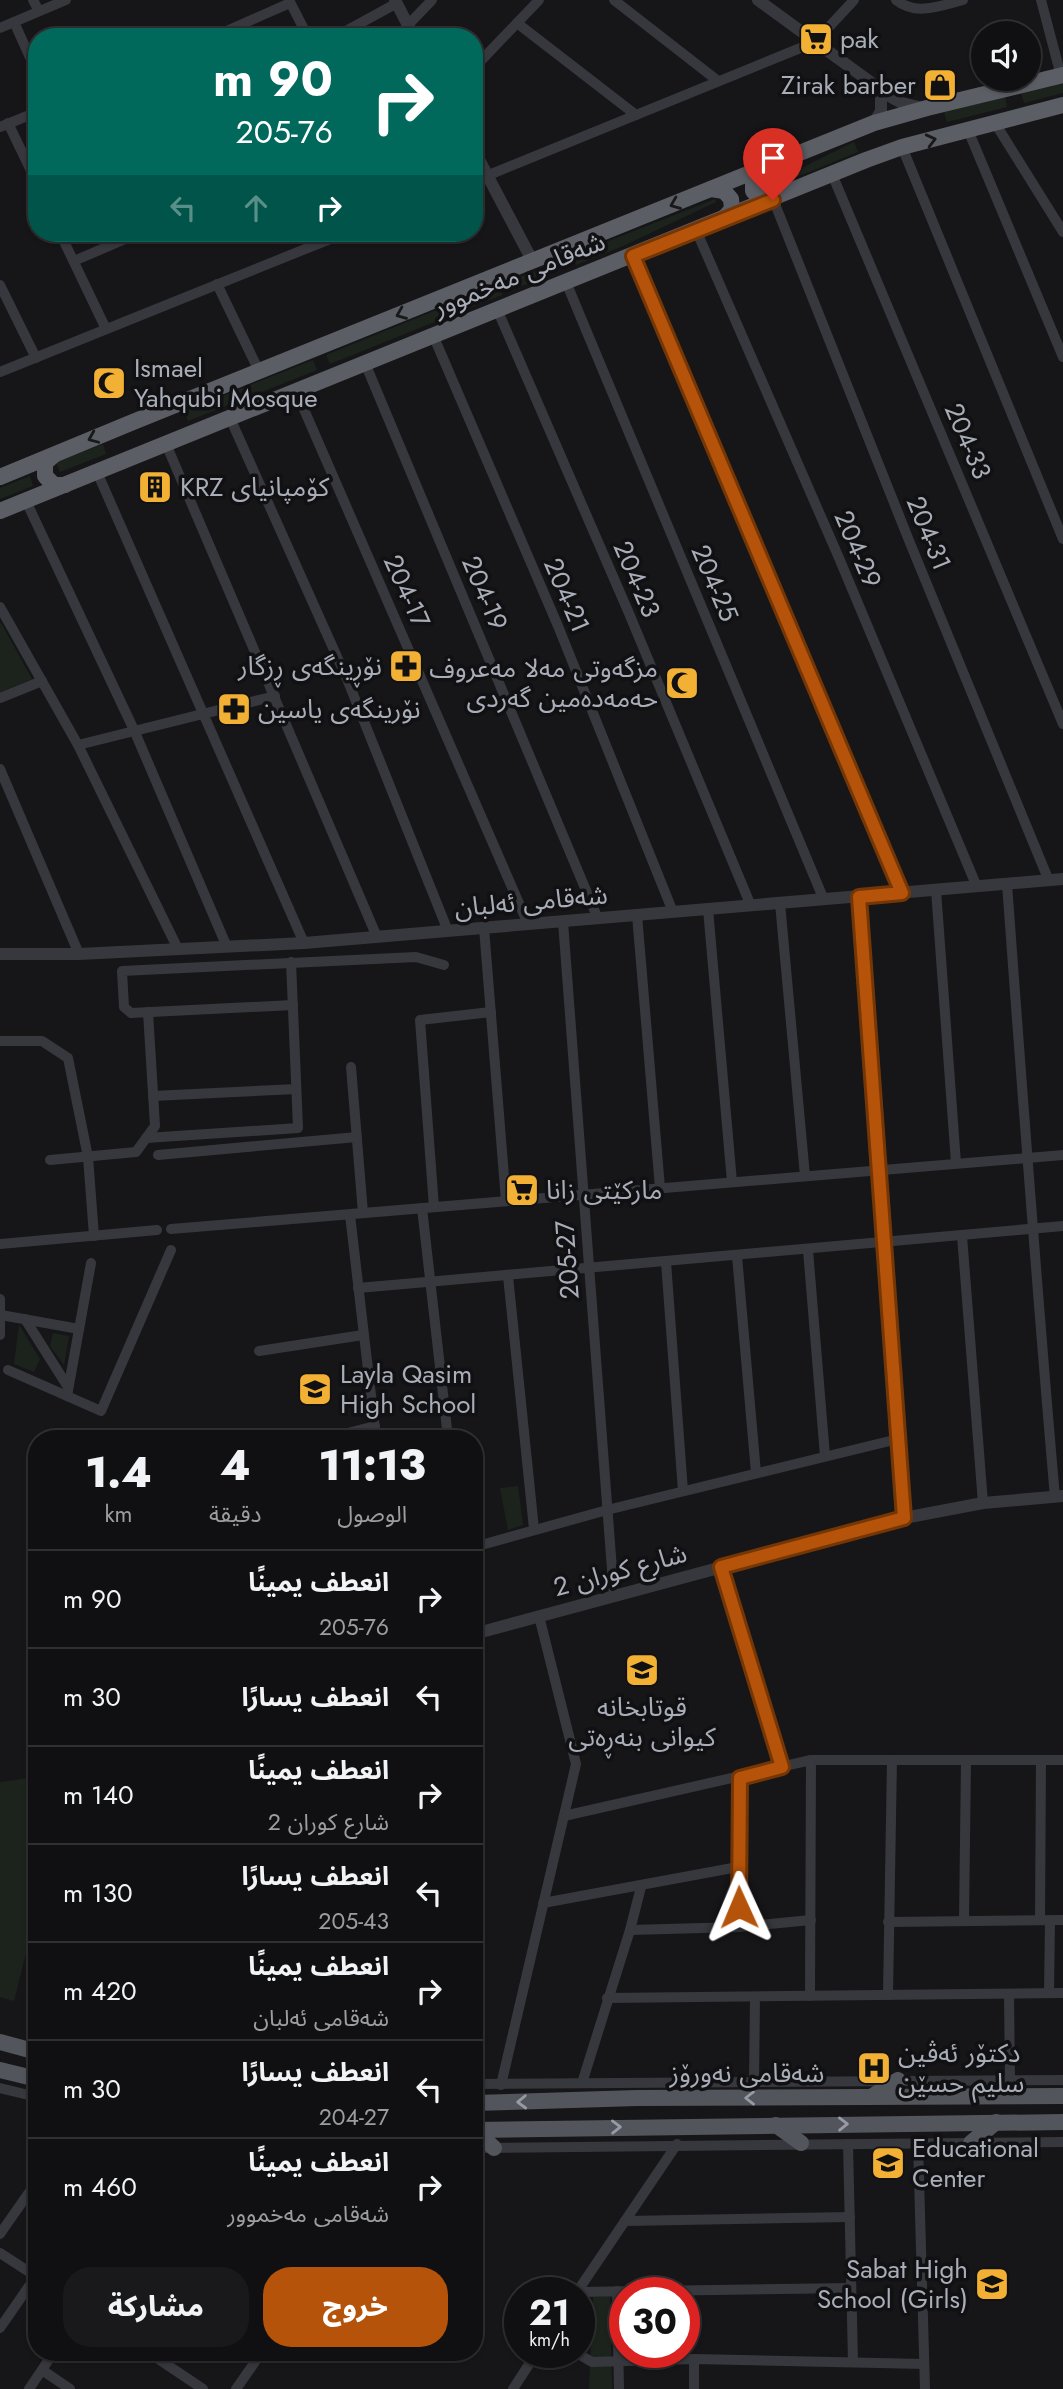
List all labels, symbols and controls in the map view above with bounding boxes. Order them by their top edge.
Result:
supermarket icon: pak [797,20,835,58]
place label: pak [840,20,879,58]
map controls [971,21,1041,91]
button: sound [971,21,1041,91]
text: 90 m [213,44,333,114]
icon: right [357,56,448,147]
place label: Zirak barber [781,66,916,104]
shop icon: Zirak barber [921,66,959,104]
text: 205-76 [236,109,333,155]
pin [743,128,803,200]
one-way arrow [925,134,937,148]
icon: arrive [754,139,792,177]
icon: left [164,189,202,227]
icon: ahead [237,189,275,227]
icon: right [310,189,348,227]
one-way arrow [669,196,681,210]
street label: شەقامی مەخموور [426,222,611,326]
one-way arrow [396,306,408,320]
place label: Ismael Yahqubi Mosque [134,349,318,417]
mosque icon: Ismael Yahqubi Mosque [90,364,128,402]
street label: 204-33 [935,397,1001,485]
one-way arrow [88,430,101,444]
building icon: KRZ كۆمپانیای [136,468,174,506]
place label: KRZ كۆمپانیای [180,468,329,506]
street label: 204-31 [897,490,961,576]
street label: 204-29 [825,504,891,594]
street label: 204-23 [604,535,670,623]
street label: 204-25 [682,539,748,627]
street label: 204-17 [374,548,440,634]
street label: 204-19 [452,550,518,636]
street label: 204-21 [534,552,600,638]
place label: نۆڕینگەی ڕزگار [237,647,382,688]
pharmacy icon: نۆڕینگەی ڕزگار [387,647,425,685]
place label: مزگەوتی مەلا مەعروف حەمەدەمین گەردی [429,649,658,717]
mosque icon: مزگەوتی مەلا مەعروف حەمەدەمین گەردی [663,664,701,702]
pharmacy icon: نۆرینگەی یاسین [215,690,253,728]
place label: نۆرینگەی یاسین [258,690,421,728]
street label: شەقامی ئەلبان [453,875,609,927]
supermarket icon: مارکێتی زانا [503,1171,541,1209]
place label: مارکێتی زانا [546,1171,662,1209]
street label: 205-27 [545,1219,589,1301]
place label: Layla Qasim High School [340,1355,476,1423]
school or university icon: Layla Qasim High School [296,1370,334,1408]
text: 4 [220,1435,251,1496]
text: 11:13 [319,1435,426,1496]
text: 1.4 [85,1442,152,1503]
text: km [105,1497,133,1531]
text: دقيقة [209,1497,261,1531]
text: الوصول [337,1497,407,1531]
street label: شارع كوران 2 [549,1534,691,1606]
text: انعطف يمينًا [248,1563,389,1601]
text: 90 m [63,1580,122,1618]
icon: right [410,1580,448,1618]
text: 205-76 [319,1610,389,1644]
school or university icon: قوتابخانە کیوانی بنەڕەتی [623,1651,661,1689]
text: 30 m [63,1678,121,1716]
text: انعطف يسارًا [242,1678,389,1716]
icon: left [410,1678,448,1716]
place label: قوتابخانە کیوانی بنەڕەتی [568,1688,716,1759]
text: انعطف يمينًا [248,1751,389,1789]
text: 140 m [63,1776,134,1814]
icon: right [410,1776,448,1814]
text: شارع كوران 2 [268,1805,389,1839]
text: انعطف يسارًا [242,1857,389,1895]
position arrow [702,1870,776,1944]
text: 130 m [63,1874,133,1912]
icon: left [410,1874,448,1912]
text: 205-43 [318,1904,389,1938]
text: انعطف يمينًا [248,1947,389,1985]
text: 420 m [63,1972,137,2010]
icon: right [410,1972,448,2010]
text: شەقامی ئەلبان [253,2001,389,2035]
place label: دکتۆر ئەڤین سلیم حسێن [898,2034,1024,2103]
hospital icon: دکتۆر ئەڤین سلیم حسێن [855,2049,893,2087]
text: انعطف يسارًا [242,2053,389,2091]
street label: شەقامی نەورۆز [669,2054,824,2092]
text: 30 m [63,2070,121,2108]
icon: left [410,2070,448,2108]
one-way arrow [744,2090,755,2106]
one-way arrow [517,2094,528,2109]
text: 204-27 [319,2100,389,2134]
one-way arrow [839,2116,849,2132]
one-way arrow [611,2119,622,2135]
place label: Educational Center [912,2129,1039,2197]
text: انعطف يمينًا [248,2143,389,2181]
school or university icon: Educational Center [869,2144,907,2182]
text: 460 m [63,2168,137,2206]
icon: right [410,2168,448,2206]
text: شەقامی مەخموور [227,2197,389,2231]
place label: Sabat High School (Girls) [817,2250,968,2318]
school or university icon: Sabat High School (Girls) [973,2265,1011,2303]
button: مشاركة [63,2267,249,2347]
button: خروج [263,2267,448,2347]
speed limit sign: 30 [609,2277,700,2368]
text: 21 [529,2288,570,2338]
text: km/h [529,2327,570,2353]

